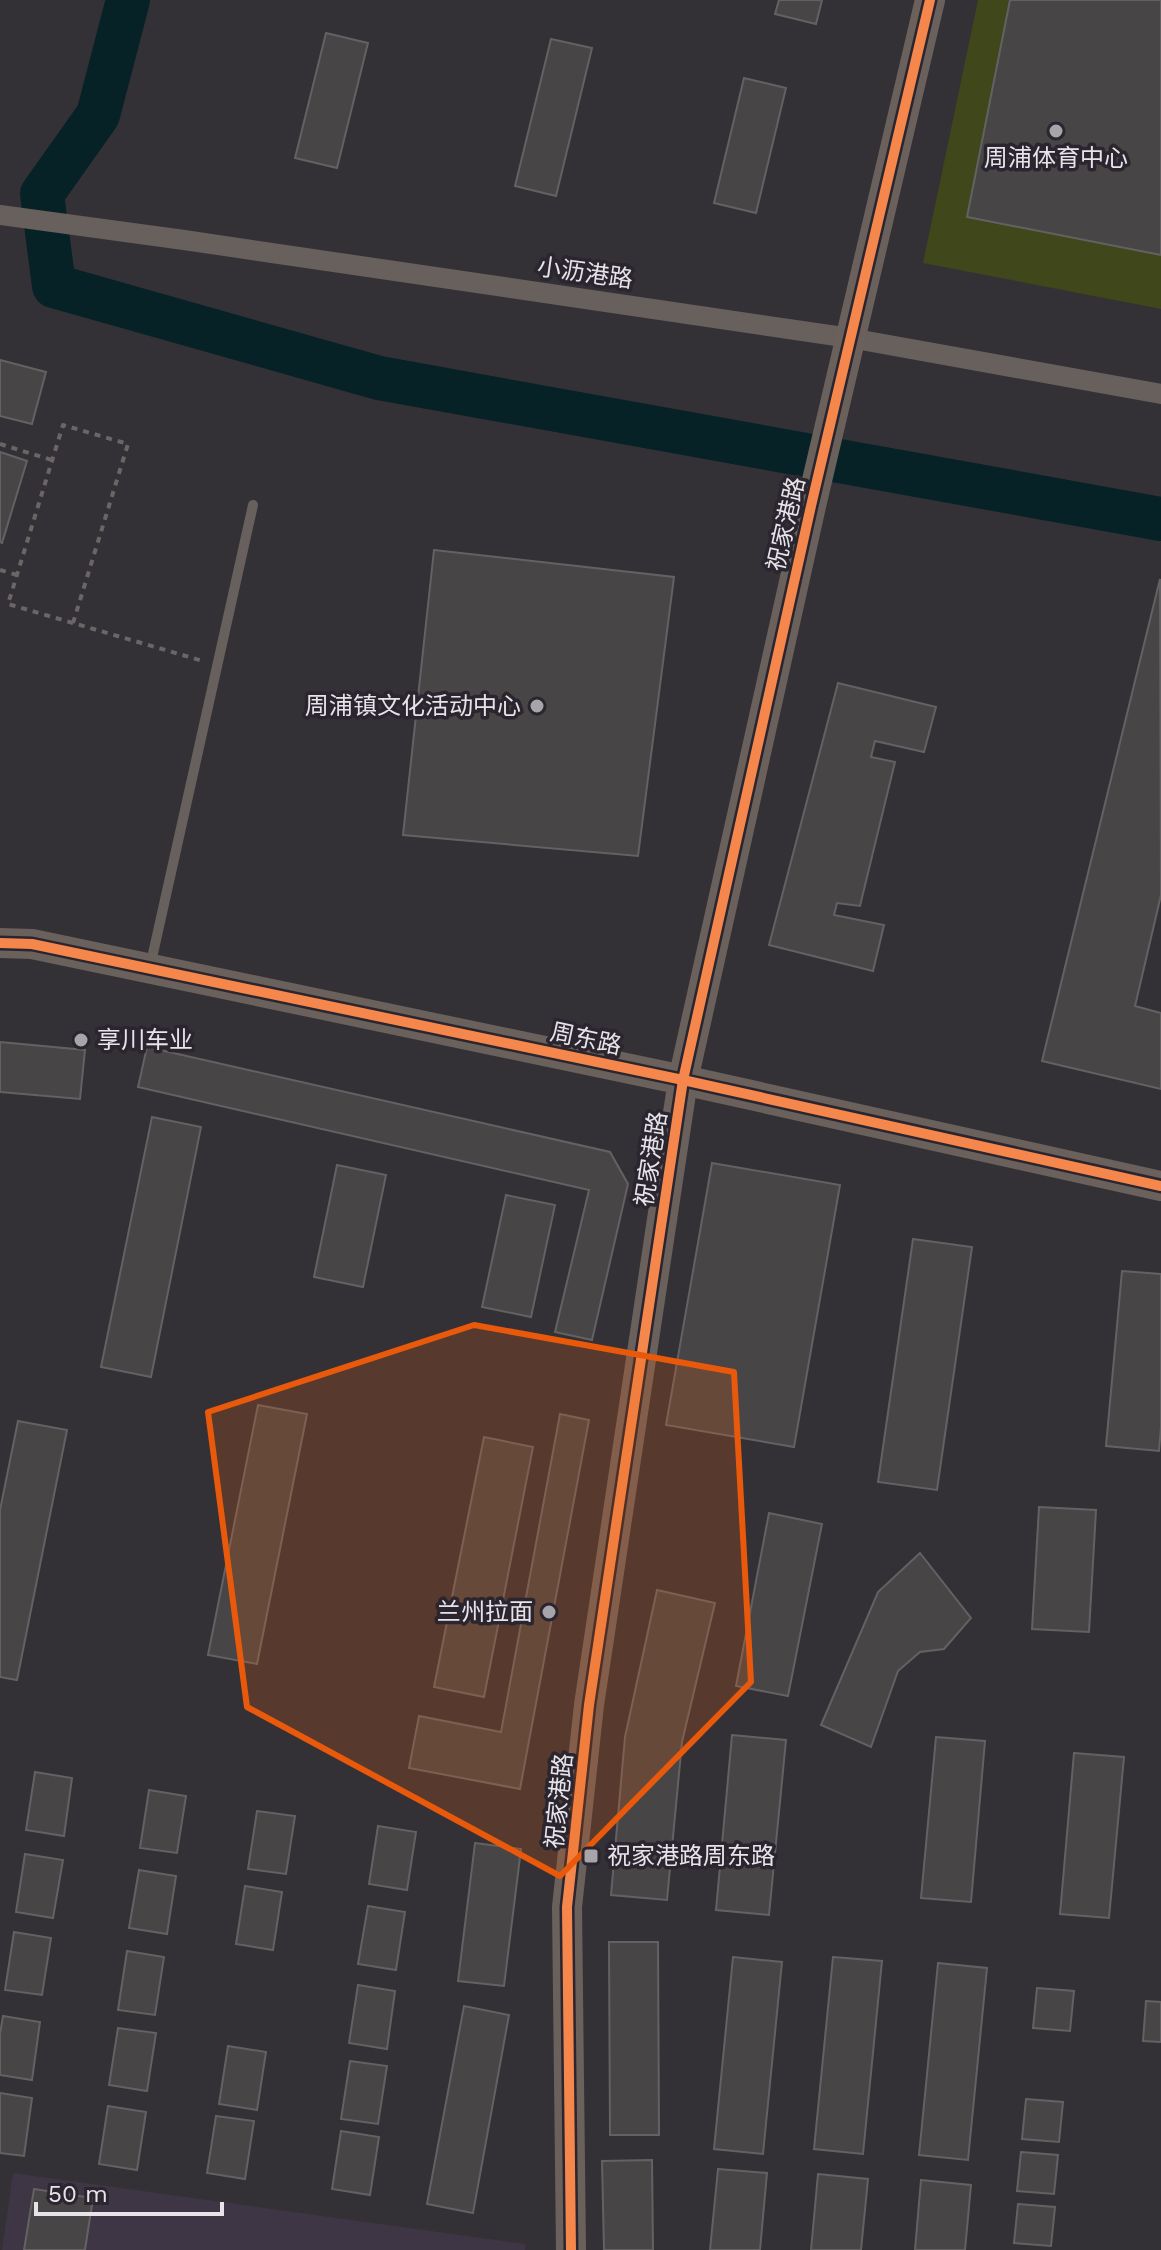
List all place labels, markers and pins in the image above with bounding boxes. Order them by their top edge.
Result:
marker: 周浦体育中心 [1047,122,1065,140]
place label: 周浦体育中心 [984,144,1128,172]
place label: 周浦镇文化活动中心 [305,692,521,720]
marker: 周浦镇文化活动中心 [528,697,546,715]
place label: 享川车业 [97,1026,193,1054]
marker: 享川车业 [72,1031,90,1049]
place label: 兰州拉面 [437,1598,533,1626]
marker: 兰州拉面 [540,1603,558,1621]
place label: 祝家港路周东路 [607,1842,775,1870]
marker: 祝家港路周东路 [582,1847,600,1865]

